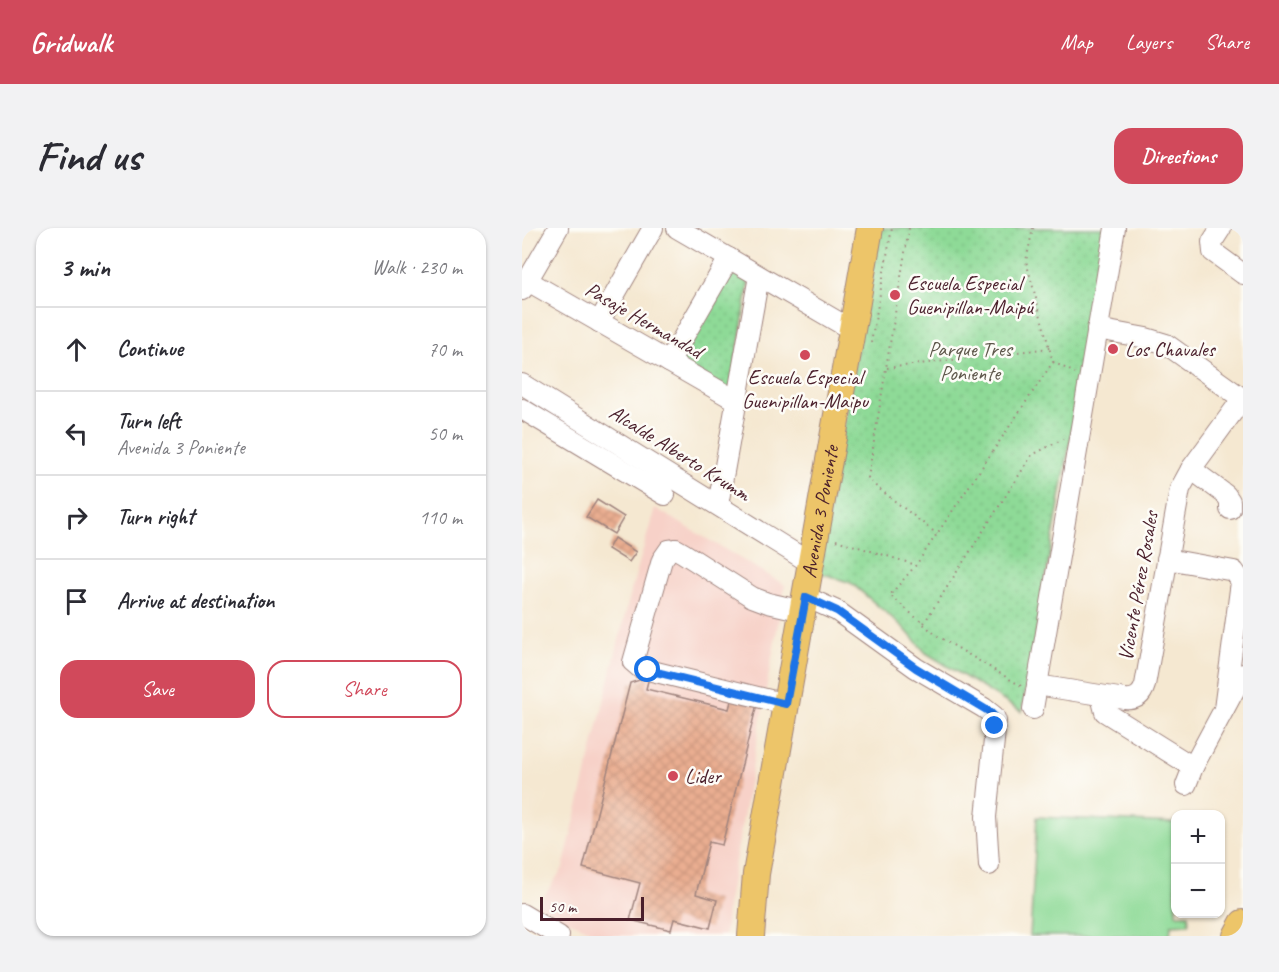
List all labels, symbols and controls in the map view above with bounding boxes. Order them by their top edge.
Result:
text: Gridwalk [30,25,112,60]
text: Map [1060,29,1093,55]
text: Layers [1126,29,1172,55]
text: Share [1205,29,1249,55]
button: Directions [1114,128,1243,184]
text: Find us [36,130,141,183]
text: 3 min [60,251,110,284]
text: Walk · 230 m [372,255,462,280]
place label: Escuela Especial Guenipillan-Maipú [907,270,1035,320]
street label: Pasaje Hermandad [581,276,710,366]
marker: Escuela Especial Guenipillan-Maipú [888,288,902,302]
icon: ahead [60,333,93,366]
text: Continue [117,335,183,363]
park label: Parque Tres Poniente [928,336,1014,386]
place label: Los Chavales [1125,336,1217,362]
text: 70 m [428,337,462,362]
marker: Los Chavales [1106,342,1120,356]
marker: Escuela Especial Guenipillan-Maipu [798,348,812,362]
place label: Escuela Especial Guenipillan-Maipu [742,364,869,414]
street label: Alcalde Alberto Krumm [604,399,756,508]
text: Turn left [117,407,181,435]
icon: left [60,417,93,450]
text: 50 m [428,421,462,446]
text: Avenida 3 Poniente [117,435,245,460]
street label: Avenida 3 Poniente [795,441,845,580]
icon: right [60,501,93,534]
text: Turn right [117,503,194,531]
text: 110 m [419,505,462,530]
street label: Vicente Pérez Rosales [1112,507,1164,663]
icon: arrive [60,585,93,618]
text: Arrive at destination [117,587,274,615]
route start [634,656,660,682]
button: Save [60,660,255,718]
button: Share [267,660,462,718]
route end [981,712,1007,738]
place label: Lider [685,763,722,789]
marker: Lider [666,769,680,783]
map controls [1171,810,1225,918]
button: + [1171,810,1225,864]
button: − [1171,864,1225,918]
scale bar [540,894,644,922]
text: 50 m [549,897,576,917]

